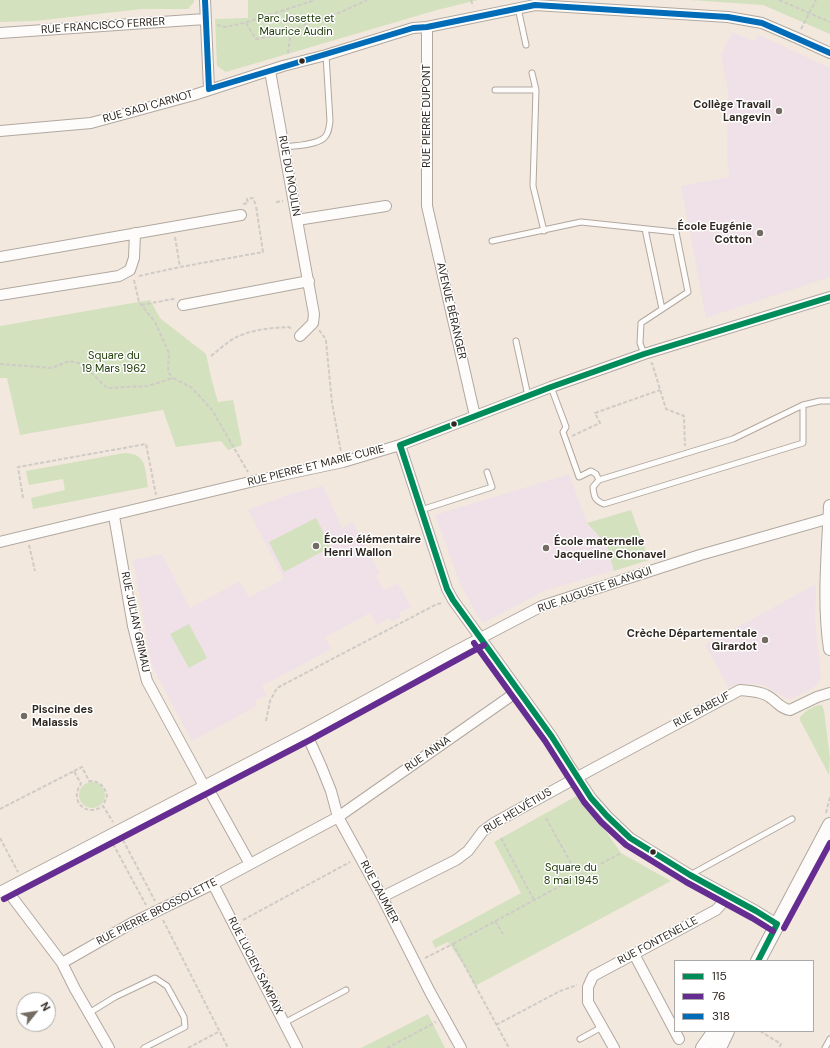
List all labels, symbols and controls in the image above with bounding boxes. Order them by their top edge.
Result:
park label: Parc Josette et Maurice Audin [258,12,334,38]
street label: RUE FRANCISCO FERRER [41,15,165,37]
unlabelled marker [297,56,307,66]
street label: RUE PIERRE DUPONT [420,64,434,168]
street label: RUE SADI CARNOT [101,88,195,126]
place label: Collège Travail Langevin [693,98,771,124]
marker: Collège Travail Langevin [774,106,784,116]
street label: RUE DU MOULIN [275,135,303,217]
place label: École Eugénie Cotton [677,220,752,246]
marker: École Eugénie Cotton [755,228,765,238]
street label: AVENUE BÉRANGER [433,261,469,361]
park label: Square du 19 Mars 1962 [82,349,146,375]
unlabelled marker [449,419,459,429]
street label: RUE PIERRE ET MARIE CURIE [246,443,386,489]
place label: École élémentaire Henri Wallon [324,533,421,559]
place label: École maternelle Jacqueline Chonavel [554,535,666,561]
marker: École élémentaire Henri Wallon [311,541,321,551]
marker: École maternelle Jacqueline Chonavel [541,543,551,553]
street label: RUE AUGUSTE BLANQUI [536,564,654,616]
street label: RUE JULIAN GRIMAU [118,570,152,674]
place label: Crèche Départementale Girardot [627,627,757,653]
marker: Crèche Départementale Girardot [760,635,770,645]
street label: RUE BABEUF [671,689,733,731]
place label: Piscine des Malassis [32,703,93,729]
marker: Piscine des Malassis [19,711,29,721]
street label: RUE ANNA [403,733,453,775]
street label: RUE HELVÉTIUS [482,786,554,836]
unlabelled marker [648,847,658,857]
street label: RUE DAUMIER [357,859,401,925]
park label: Square du 8 mai 1945 [544,861,598,887]
street label: RUE PIERRE BROSSOLETTE [94,876,220,948]
street label: RUE FONTENELLE [616,914,700,968]
street label: RUE LUCIEN SAMPAIX [225,915,285,1017]
legend [674,960,814,1032]
text: 115 [712,968,727,984]
text: 76 [712,988,726,1004]
north arrow [16,992,56,1032]
text: N [37,1000,54,1013]
text: 318 [712,1008,730,1024]

